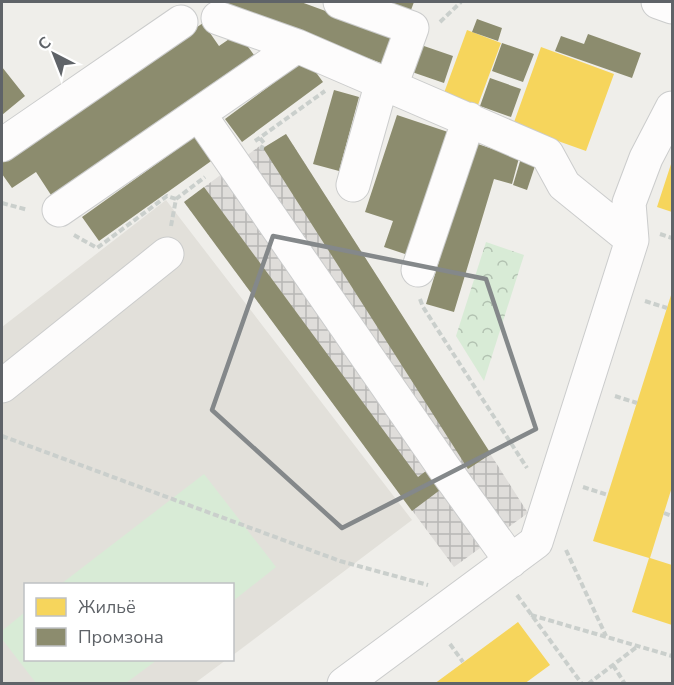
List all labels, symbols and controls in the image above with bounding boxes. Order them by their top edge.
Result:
north arrow [24,24,84,84]
text: С [33,32,56,55]
legend [24,583,234,661]
text: Жильё [78,595,136,619]
text: Промзона [78,625,164,649]

